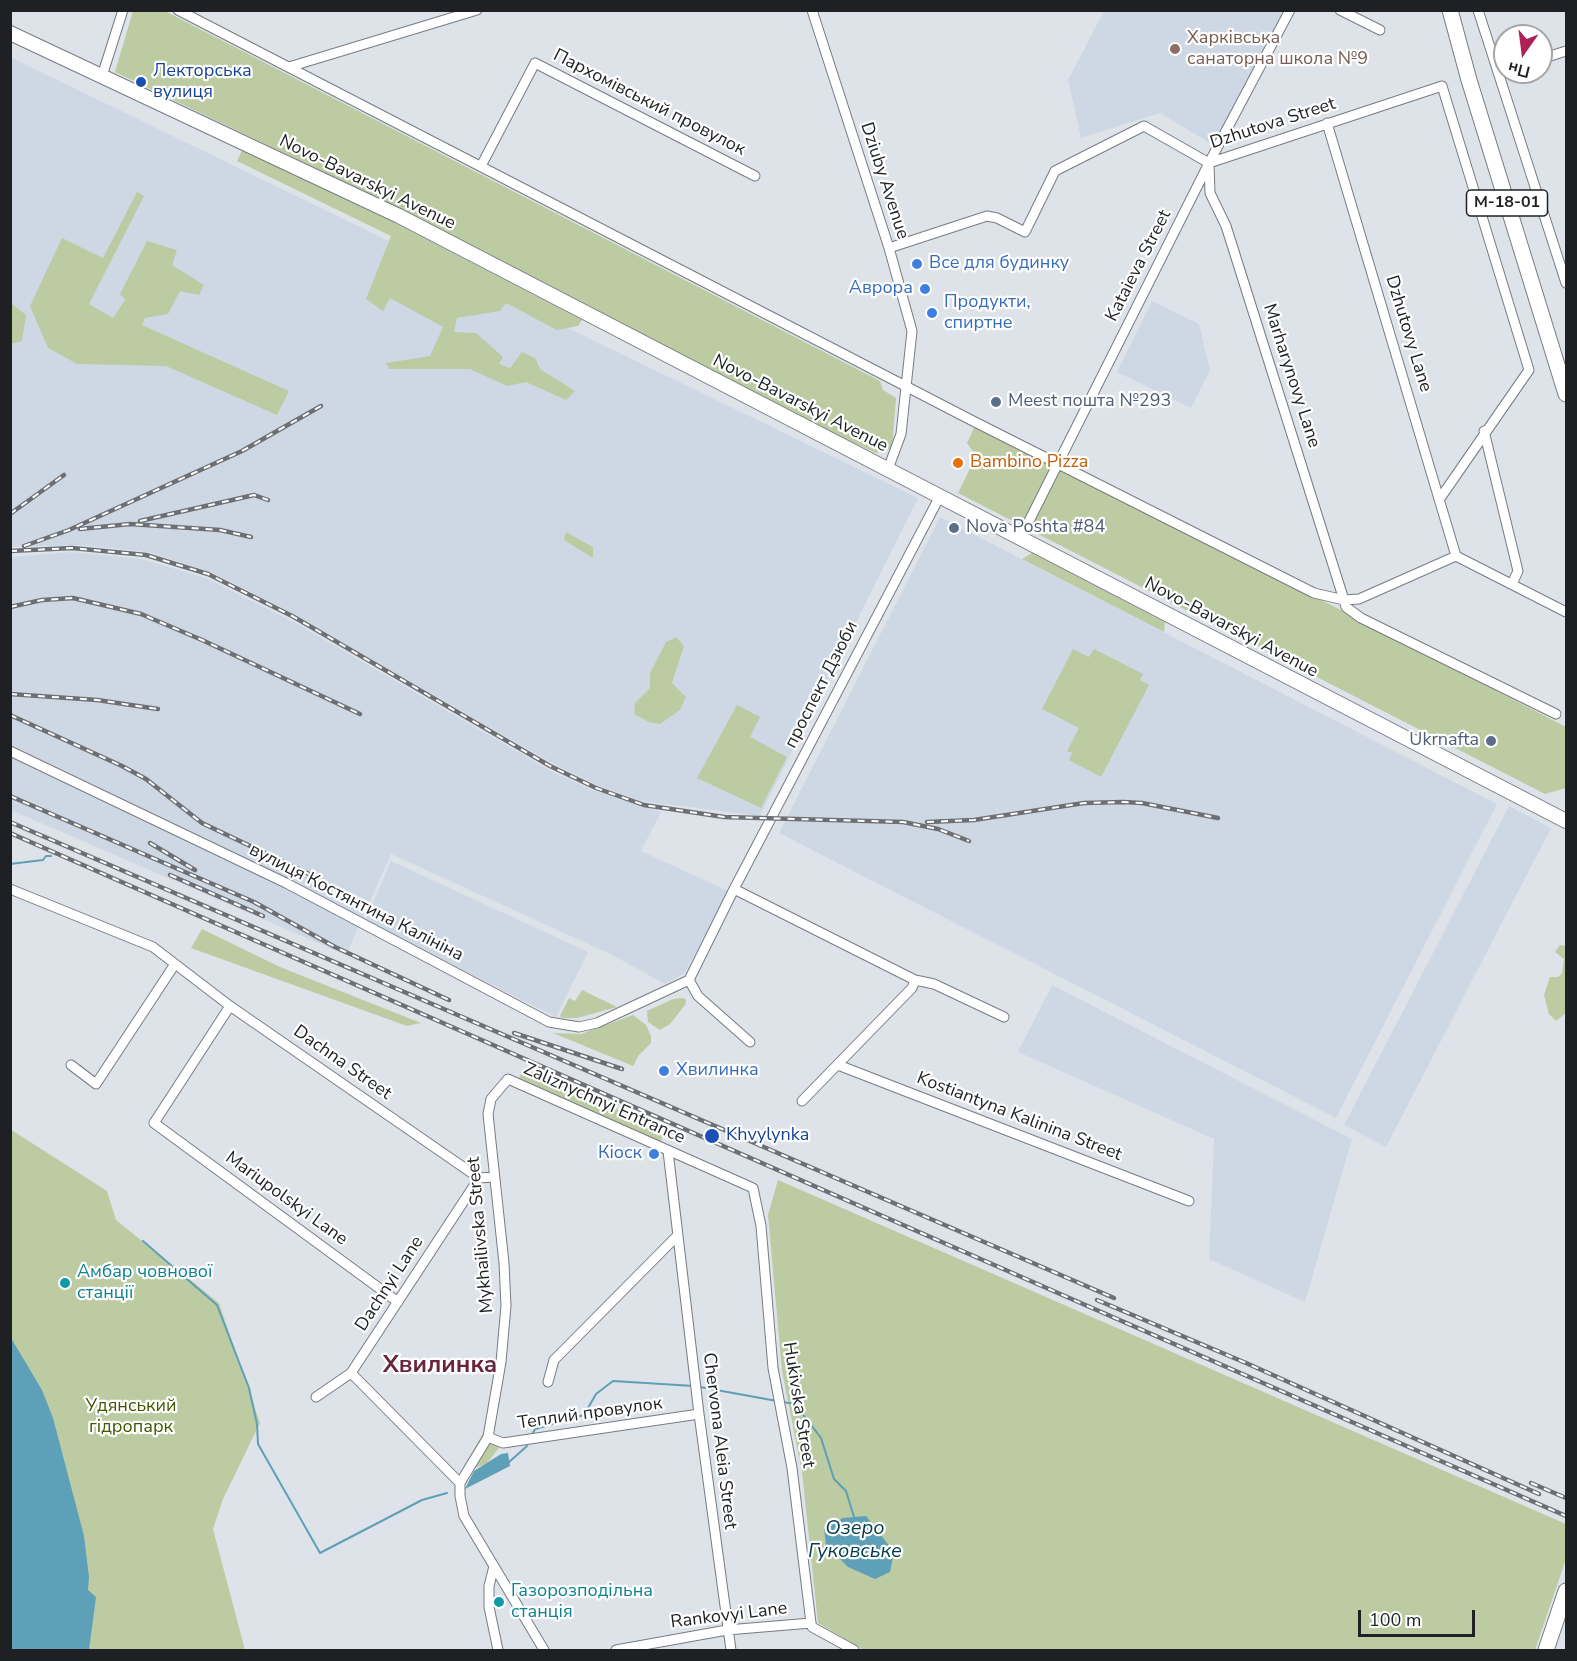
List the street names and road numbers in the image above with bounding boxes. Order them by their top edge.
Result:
street label: Пархомівський провулок [549,45,749,161]
street label: Dzhutova Street [1208,94,1338,154]
street label: Dziuby Avenue [855,120,913,242]
street label: Novo-Bavarskyi Avenue [275,131,459,235]
road number: М-18-01 [1466,190,1547,216]
street label: Kataieva Street [1102,206,1176,326]
street label: Dzhutovy Lane [1380,273,1436,395]
street label: Marharynovy Lane [1258,301,1324,451]
street label: Novo-Bavarskyi Avenue [709,350,891,458]
street label: Novo-Bavarskyi Avenue [1140,573,1322,683]
street label: проспект Дзюби [781,618,863,752]
street label: вулиця Костянтина Калініна [245,839,467,967]
street label: Dachna Street [289,1021,395,1105]
street label: Zaliznychnyi Entrance [520,1059,688,1149]
street label: Kostiantyna Kalinina Street [913,1068,1125,1166]
street label: Mariupolskyi Lane [221,1147,351,1251]
street label: Mykhailivska Street [463,1156,499,1314]
street label: Dachnyi Lane [351,1233,429,1335]
street label: Hukivska Street [777,1341,819,1469]
street label: Chervona Aleia Street [697,1351,741,1531]
street label: Теплий провулок [516,1393,664,1435]
street label: Rankovyi Lane [670,1598,788,1634]

